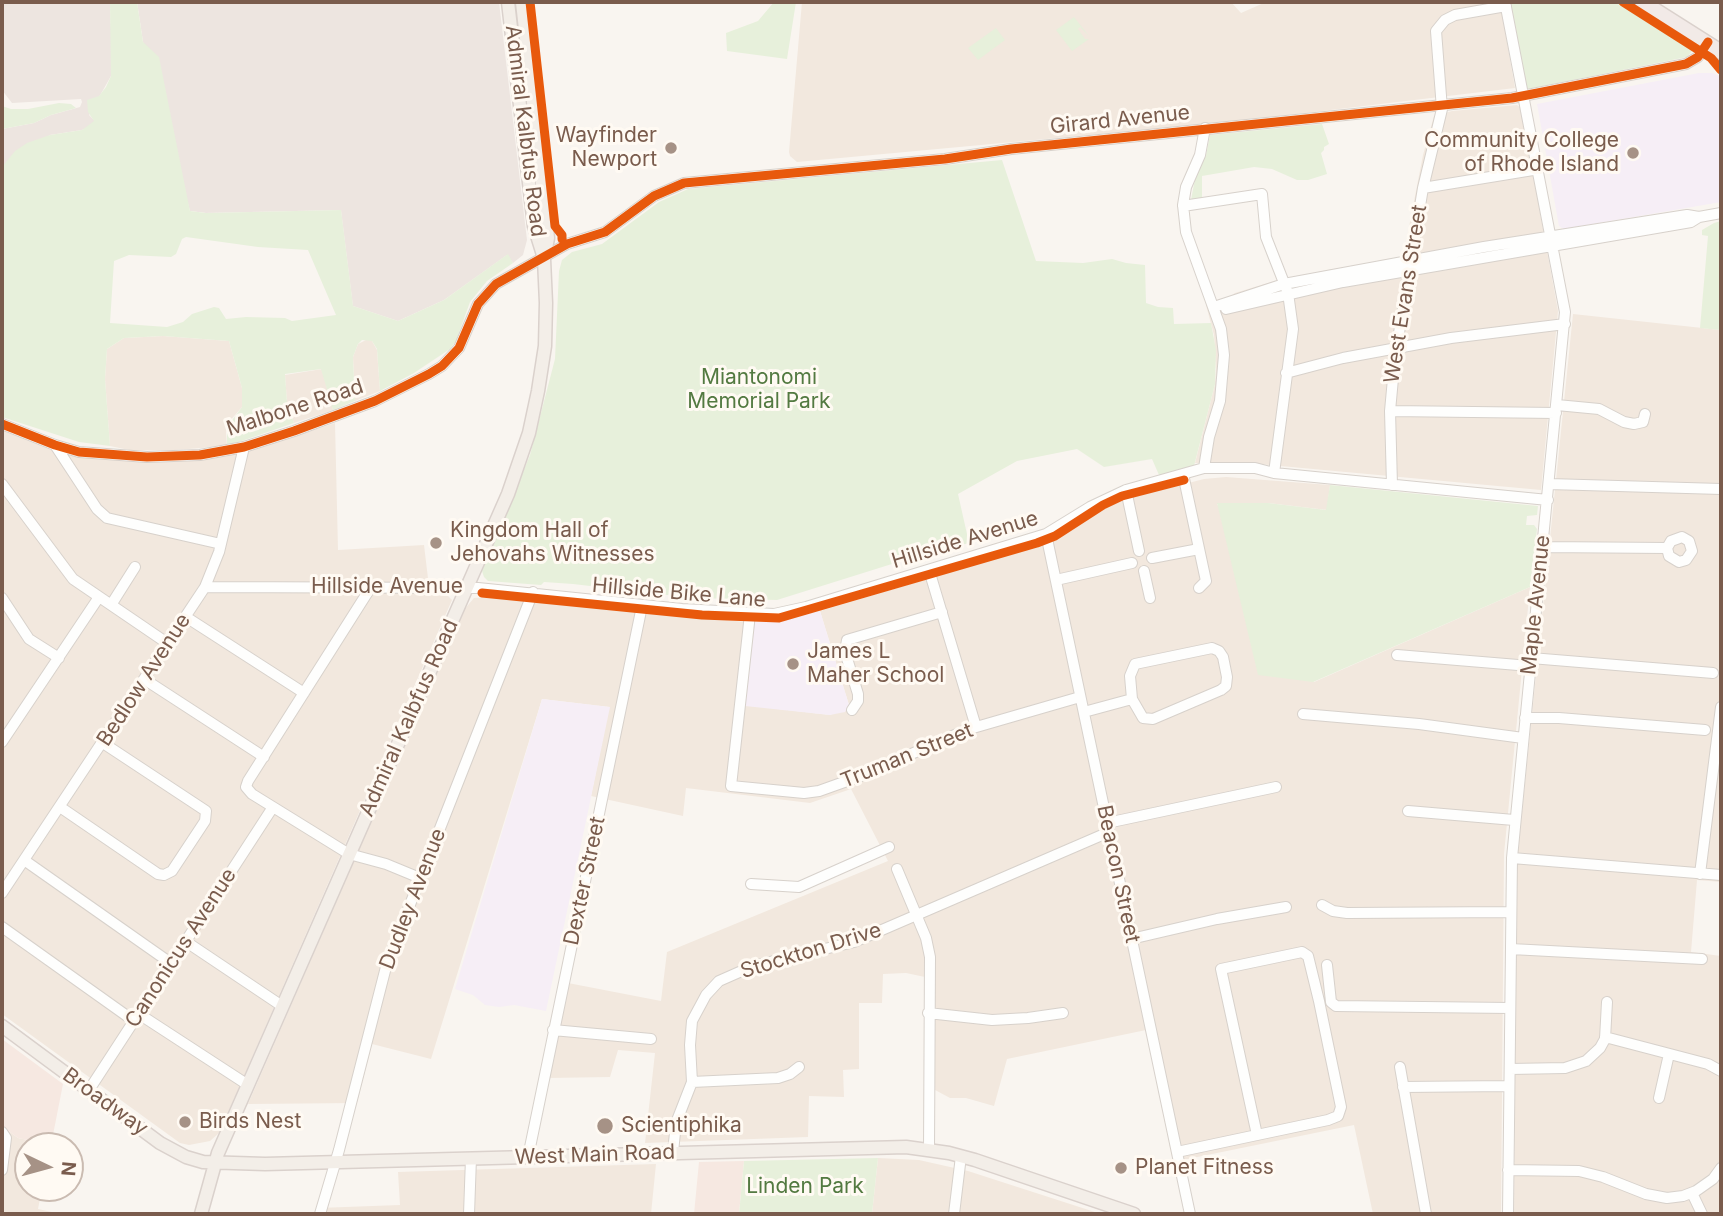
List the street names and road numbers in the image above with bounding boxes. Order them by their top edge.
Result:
street label: Admiral Kalbfus Road [500,24,550,238]
street label: Girard Avenue [1049,100,1191,140]
street label: West Evans Street [1379,203,1433,385]
street label: Malbone Road [223,374,367,442]
street label: Hillside Avenue [889,506,1041,574]
street label: Maple Avenue [1516,534,1556,676]
street label: Hillside Bike Lane [591,573,767,613]
street label: Hillside Avenue [311,574,463,600]
street label: Bedlow Avenue [92,609,196,751]
street label: Admiral Kalbfus Road [354,615,464,821]
street label: Truman Street [837,718,977,794]
street label: Beacon Street [1091,803,1145,945]
street label: Dexter Street [559,814,611,948]
street label: Dudley Avenue [375,825,451,973]
street label: Canonicus Avenue [120,864,242,1032]
street label: Stockton Drive [738,918,884,984]
street label: Broadway [57,1063,153,1141]
street label: West Main Road [514,1140,676,1170]

